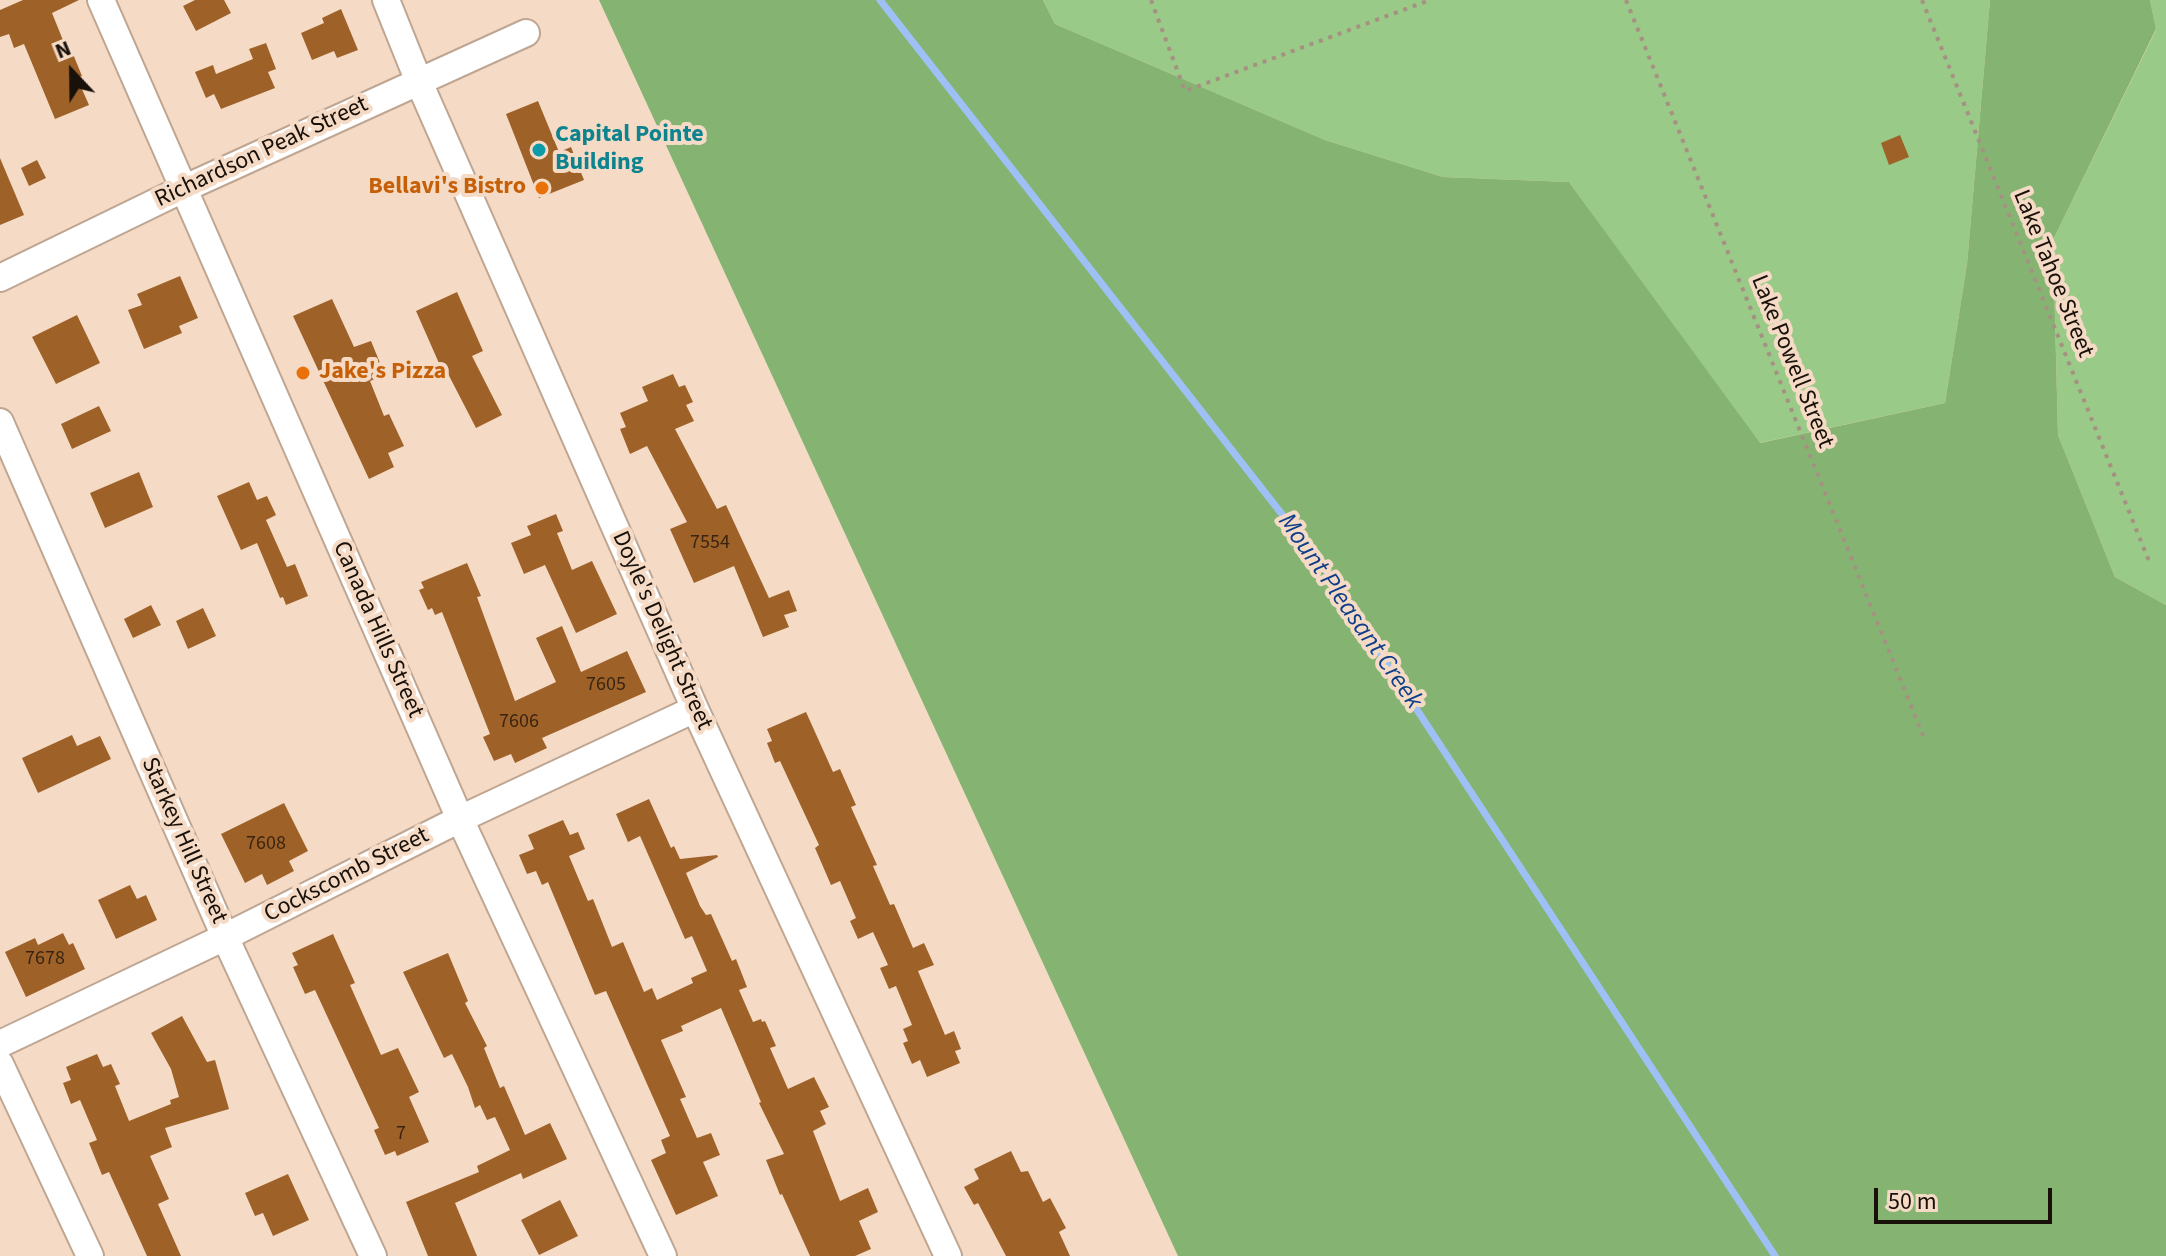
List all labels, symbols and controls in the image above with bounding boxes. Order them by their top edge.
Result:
north arrow [32,32,112,112]
text: N [50,32,76,67]
street label: Richardson Peak Street [151,91,373,215]
place label: Capital Pointe Building [555,122,704,178]
marker: Capital Pointe Building [530,141,548,159]
place label: Bellavi's Bistro [368,174,526,202]
marker: Bellavi's Bistro [533,179,551,197]
street label: Lake Tahoe Street [2005,186,2099,362]
street label: Lake Powell Street [1743,271,1839,453]
place label: Jake's Pizza [319,359,446,387]
marker: Jake's Pizza [294,364,312,382]
water label: Mount Pleasant Creek [1270,508,1428,716]
street label: Doyle's Delight Street [604,527,718,735]
house number: 7554 [690,532,730,556]
street label: Canada Hills Street [325,537,429,723]
house number: 7605 [586,674,626,698]
house number: 7606 [499,711,539,735]
street label: Starkey Hill Street [134,754,232,928]
street label: Cockscomb Street [260,822,434,930]
house number: 7608 [246,833,286,857]
house number: 7678 [25,948,65,972]
house number: 7 [396,1123,406,1147]
scale bar [1878,1172,2056,1222]
text: 50 m [1888,1184,1937,1219]

